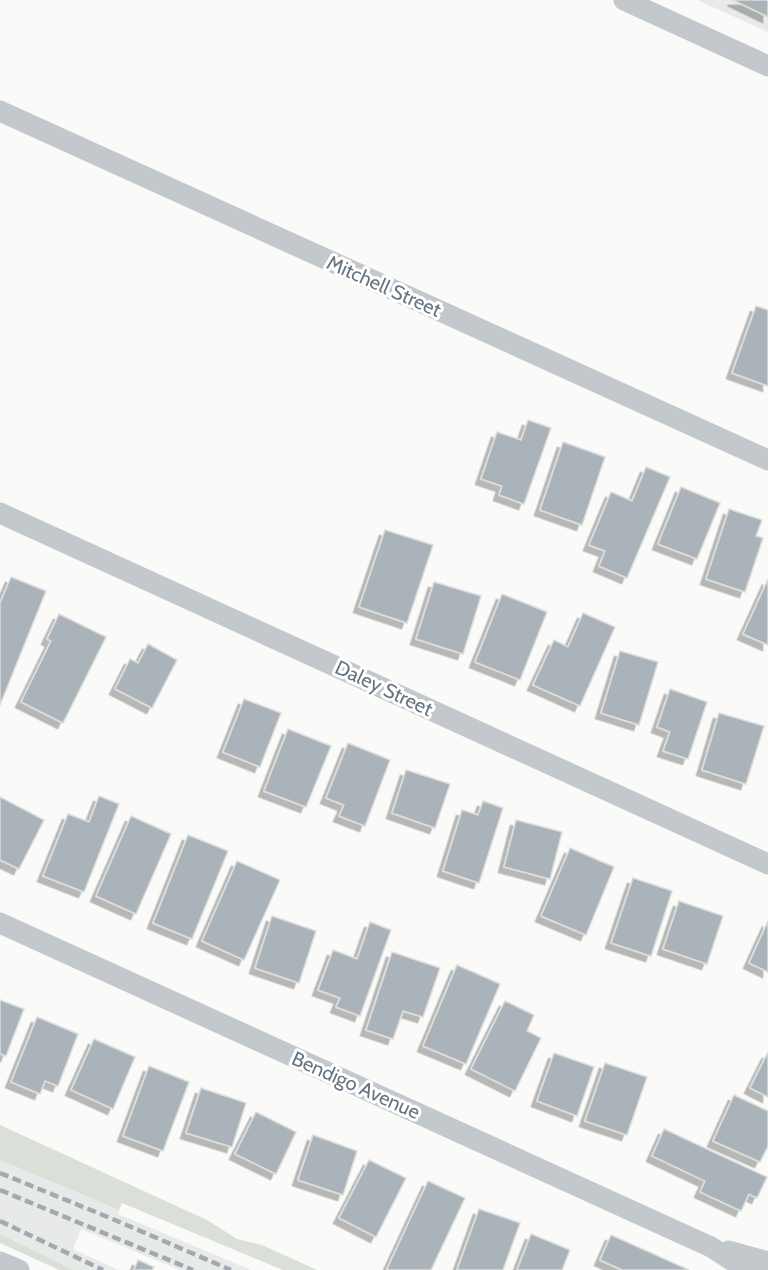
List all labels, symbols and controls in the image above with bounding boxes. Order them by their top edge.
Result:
street label: Mitchell Street [323,250,445,322]
street label: Daley Street [331,655,437,721]
street label: Bendigo Avenue [288,1046,424,1124]

